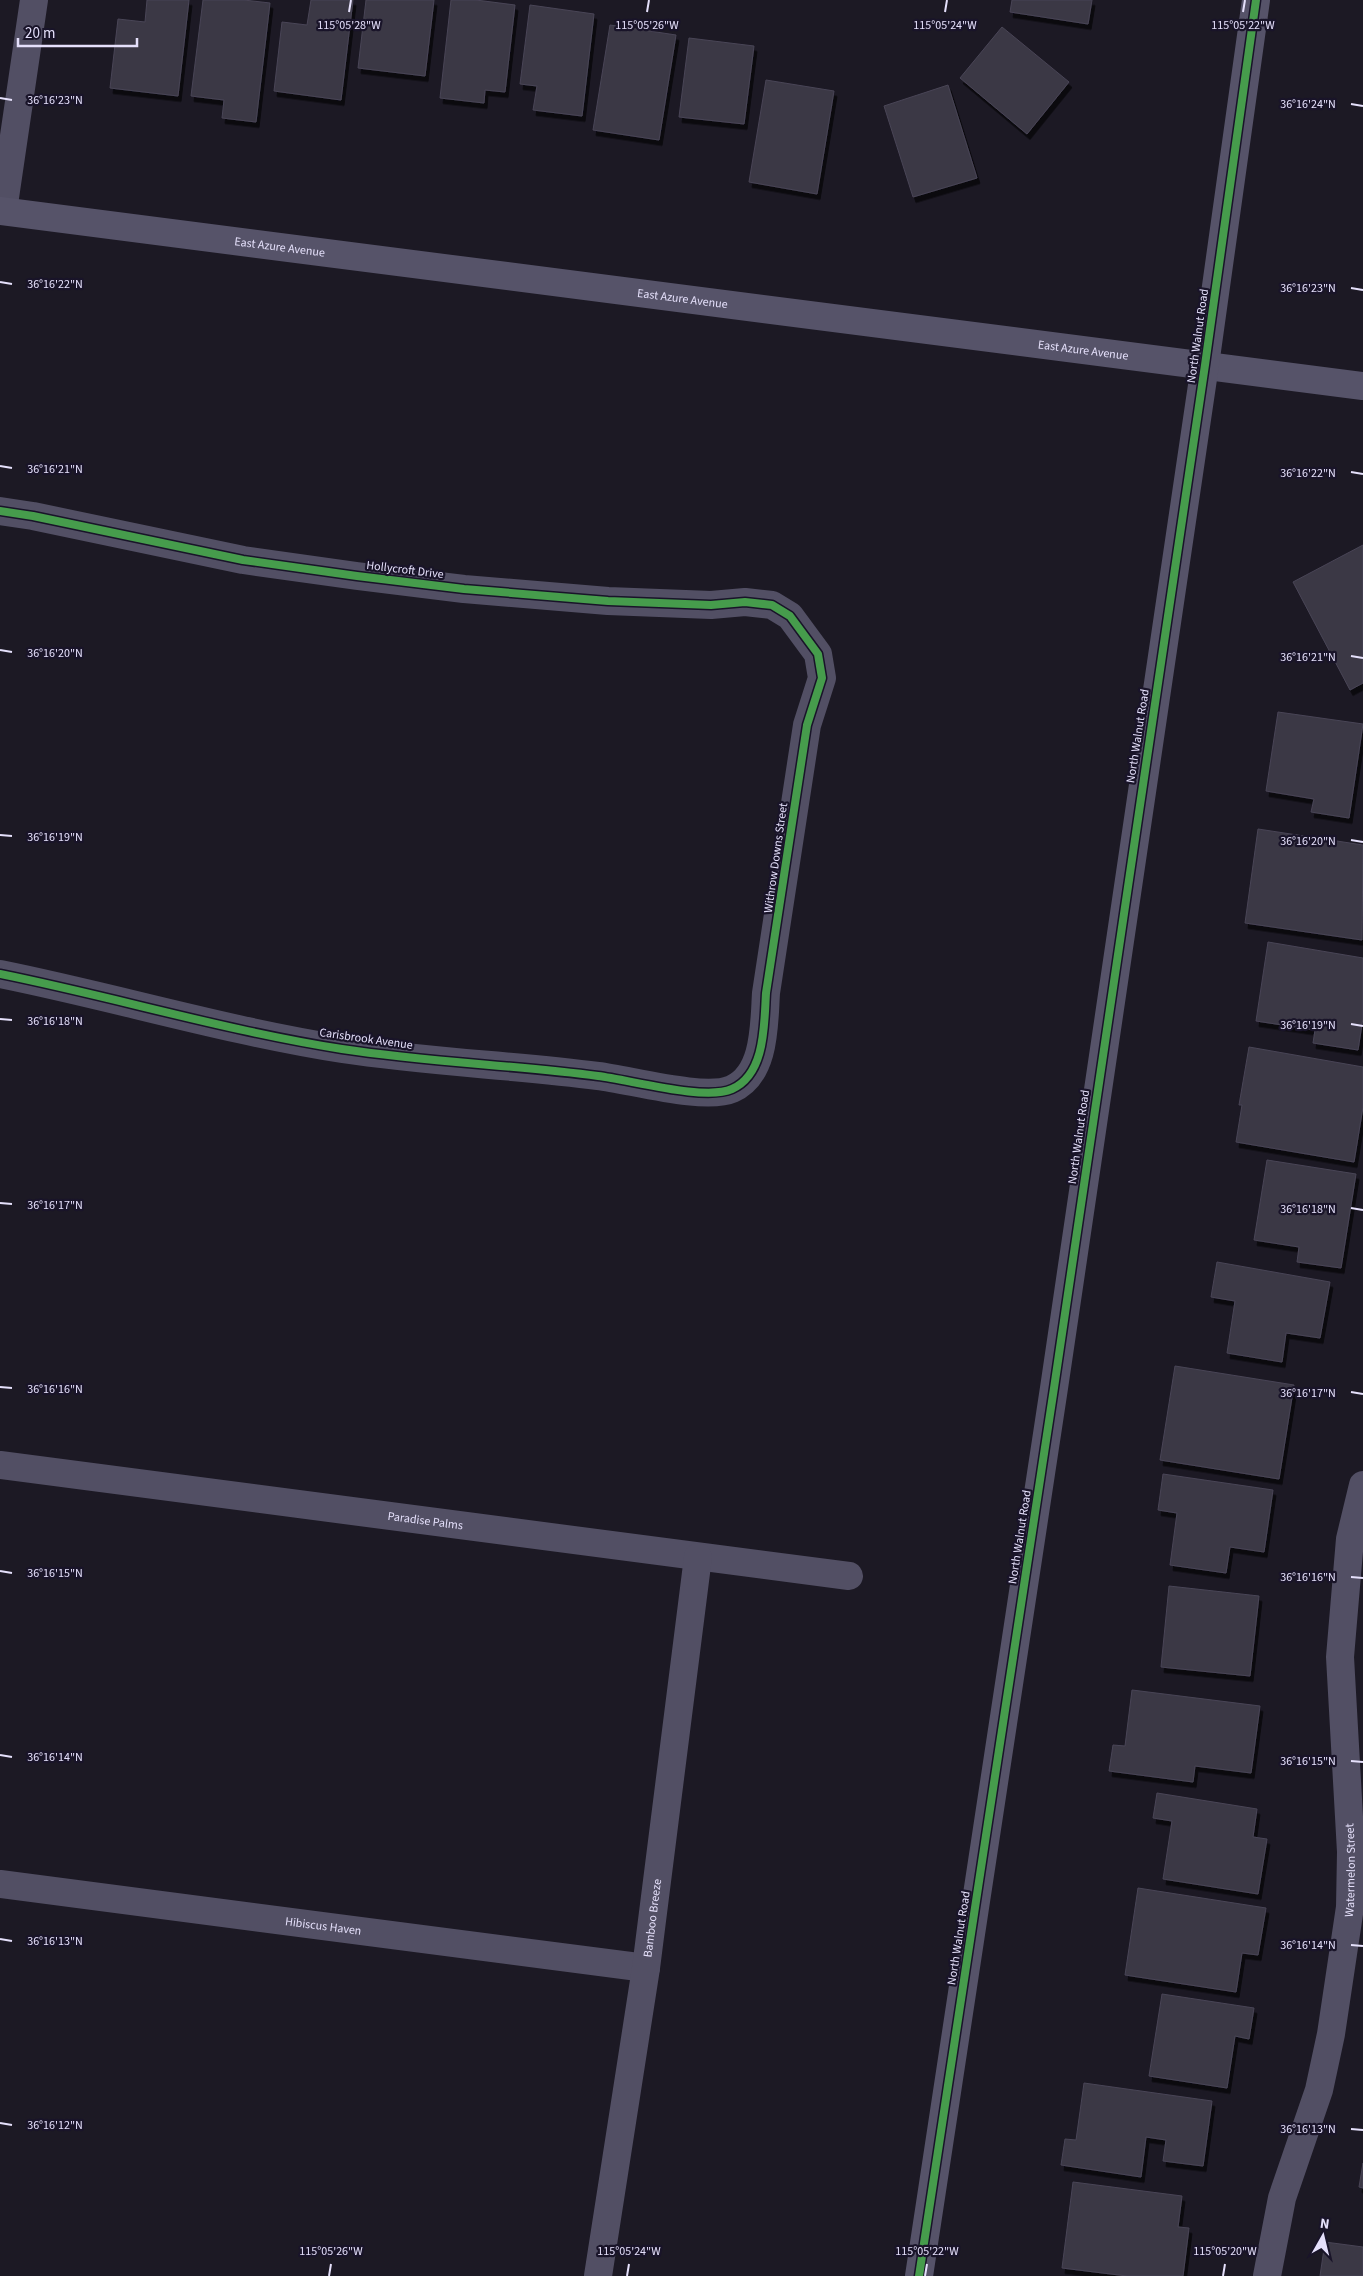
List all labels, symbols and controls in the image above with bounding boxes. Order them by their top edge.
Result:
scale bar [18,15,136,47]
text: 115°05'28"W [317,17,381,34]
text: 115°05'26"W [615,17,679,34]
text: 115°05'24"W [913,17,977,34]
text: 115°05'22"W [1211,17,1275,34]
text: 20 m [25,23,55,44]
text: 36°16'23"N [27,92,83,109]
text: 36°16'24"N [1280,96,1336,113]
street label: East Azure Avenue [233,233,326,261]
text: 36°16'22"N [27,276,83,293]
text: 36°16'23"N [1280,280,1336,297]
street label: East Azure Avenue [636,284,729,313]
street label: North Walnut Road [1183,288,1213,384]
street label: East Azure Avenue [1037,336,1129,364]
text: 36°16'21"N [27,461,83,478]
text: 36°16'22"N [1280,465,1336,482]
street label: Hollycroft Drive [365,557,445,583]
text: 36°16'20"N [27,645,83,662]
text: 36°16'21"N [1280,649,1336,666]
street label: North Walnut Road [1122,688,1154,784]
street label: Withrow Downs Street [760,802,792,914]
text: 36°16'19"N [27,829,83,846]
text: 36°16'20"N [1280,833,1336,850]
text: 36°16'18"N [27,1013,83,1030]
text: 36°16'19"N [1280,1017,1336,1034]
street label: Carisbrook Avenue [318,1024,414,1054]
street label: North Walnut Road [1064,1089,1094,1185]
text: 36°16'17"N [27,1197,83,1214]
text: 36°16'18"N [1280,1201,1336,1218]
text: 36°16'16"N [27,1381,83,1398]
text: 36°16'17"N [1280,1385,1336,1402]
street label: North Walnut Road [1004,1489,1036,1585]
street label: Paradise Palms [387,1507,464,1534]
text: 36°16'15"N [27,1565,83,1582]
text: 36°16'16"N [1280,1569,1336,1586]
text: 36°16'14"N [27,1749,83,1766]
text: 36°16'15"N [1280,1753,1336,1770]
street label: Watermelon Street [1340,1823,1360,1918]
street label: Bamboo Breeze [639,1878,666,1958]
street label: North Walnut Road [943,1890,975,1986]
street label: Hibiscus Haven [284,1913,362,1939]
text: 36°16'13"N [27,1933,83,1950]
text: 36°16'14"N [1280,1937,1336,1954]
text: 36°16'12"N [27,2117,83,2134]
text: 36°16'13"N [1280,2121,1336,2138]
north arrow [1298,2211,1348,2261]
text: N [1319,2214,1331,2235]
text: 115°05'26"W [299,2243,363,2260]
text: 115°05'24"W [597,2243,661,2260]
text: 115°05'22"W [895,2243,959,2260]
text: 115°05'20"W [1193,2243,1257,2260]

